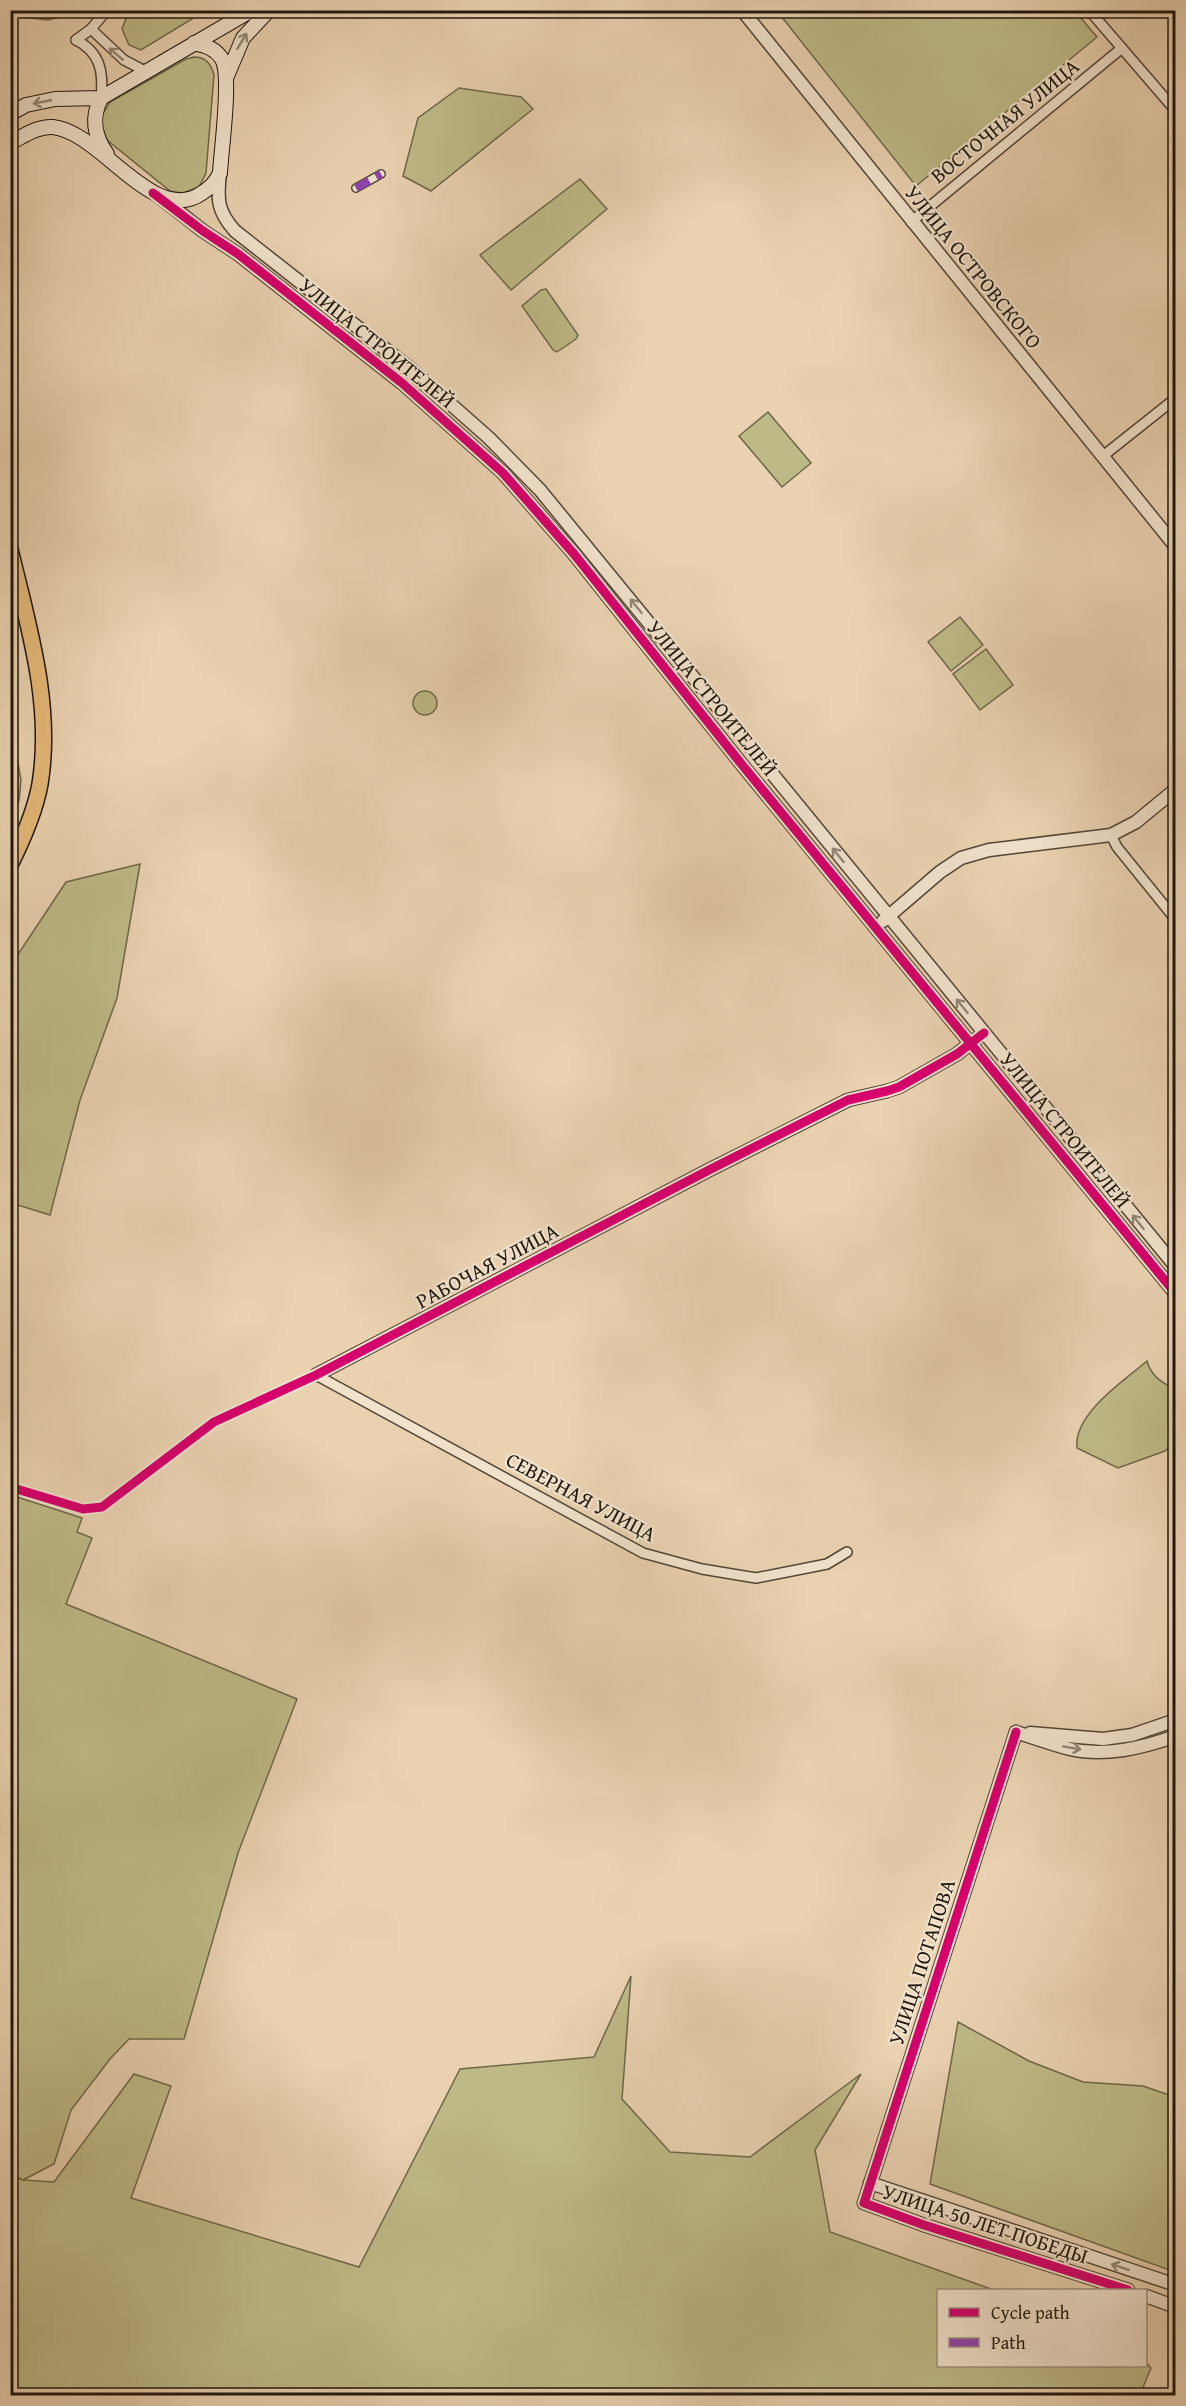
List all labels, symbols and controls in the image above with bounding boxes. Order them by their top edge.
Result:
one-way arrow [237,33,249,50]
one-way arrow [109,48,125,61]
street label: ВОСТОЧНАЯ УЛИЦА [924,51,1086,190]
one-way arrow [33,97,52,108]
street label: УЛИЦА ОСТРОВСКОГО [897,178,1049,355]
street label: УЛИЦА СТРОИТЕЛЕЙ [293,270,462,415]
one-way arrow [630,598,643,614]
street label: УЛИЦА СТРОИТЕЛЕЙ [640,613,785,782]
one-way arrow [831,848,845,863]
one-way arrow [955,998,968,1014]
street label: УЛИЦА СТРОИТЕЛЕЙ [993,1045,1138,1214]
one-way arrow [1132,1214,1145,1230]
street label: РАБОЧАЯ УЛИЦА [410,1215,564,1316]
street label: СЕВЕРНАЯ УЛИЦА [501,1444,662,1549]
one-way arrow [1062,1743,1081,1754]
street label: УЛИЦА ПОТАПОВА [880,1875,963,2049]
street label: УЛИЦА 50 ЛЕТ ПОБЕДЫ [878,2176,1092,2271]
one-way arrow [1111,2260,1130,2271]
legend [937,2289,1147,2367]
text: Cycle path [991,2299,1070,2326]
text: Path [991,2329,1026,2356]

